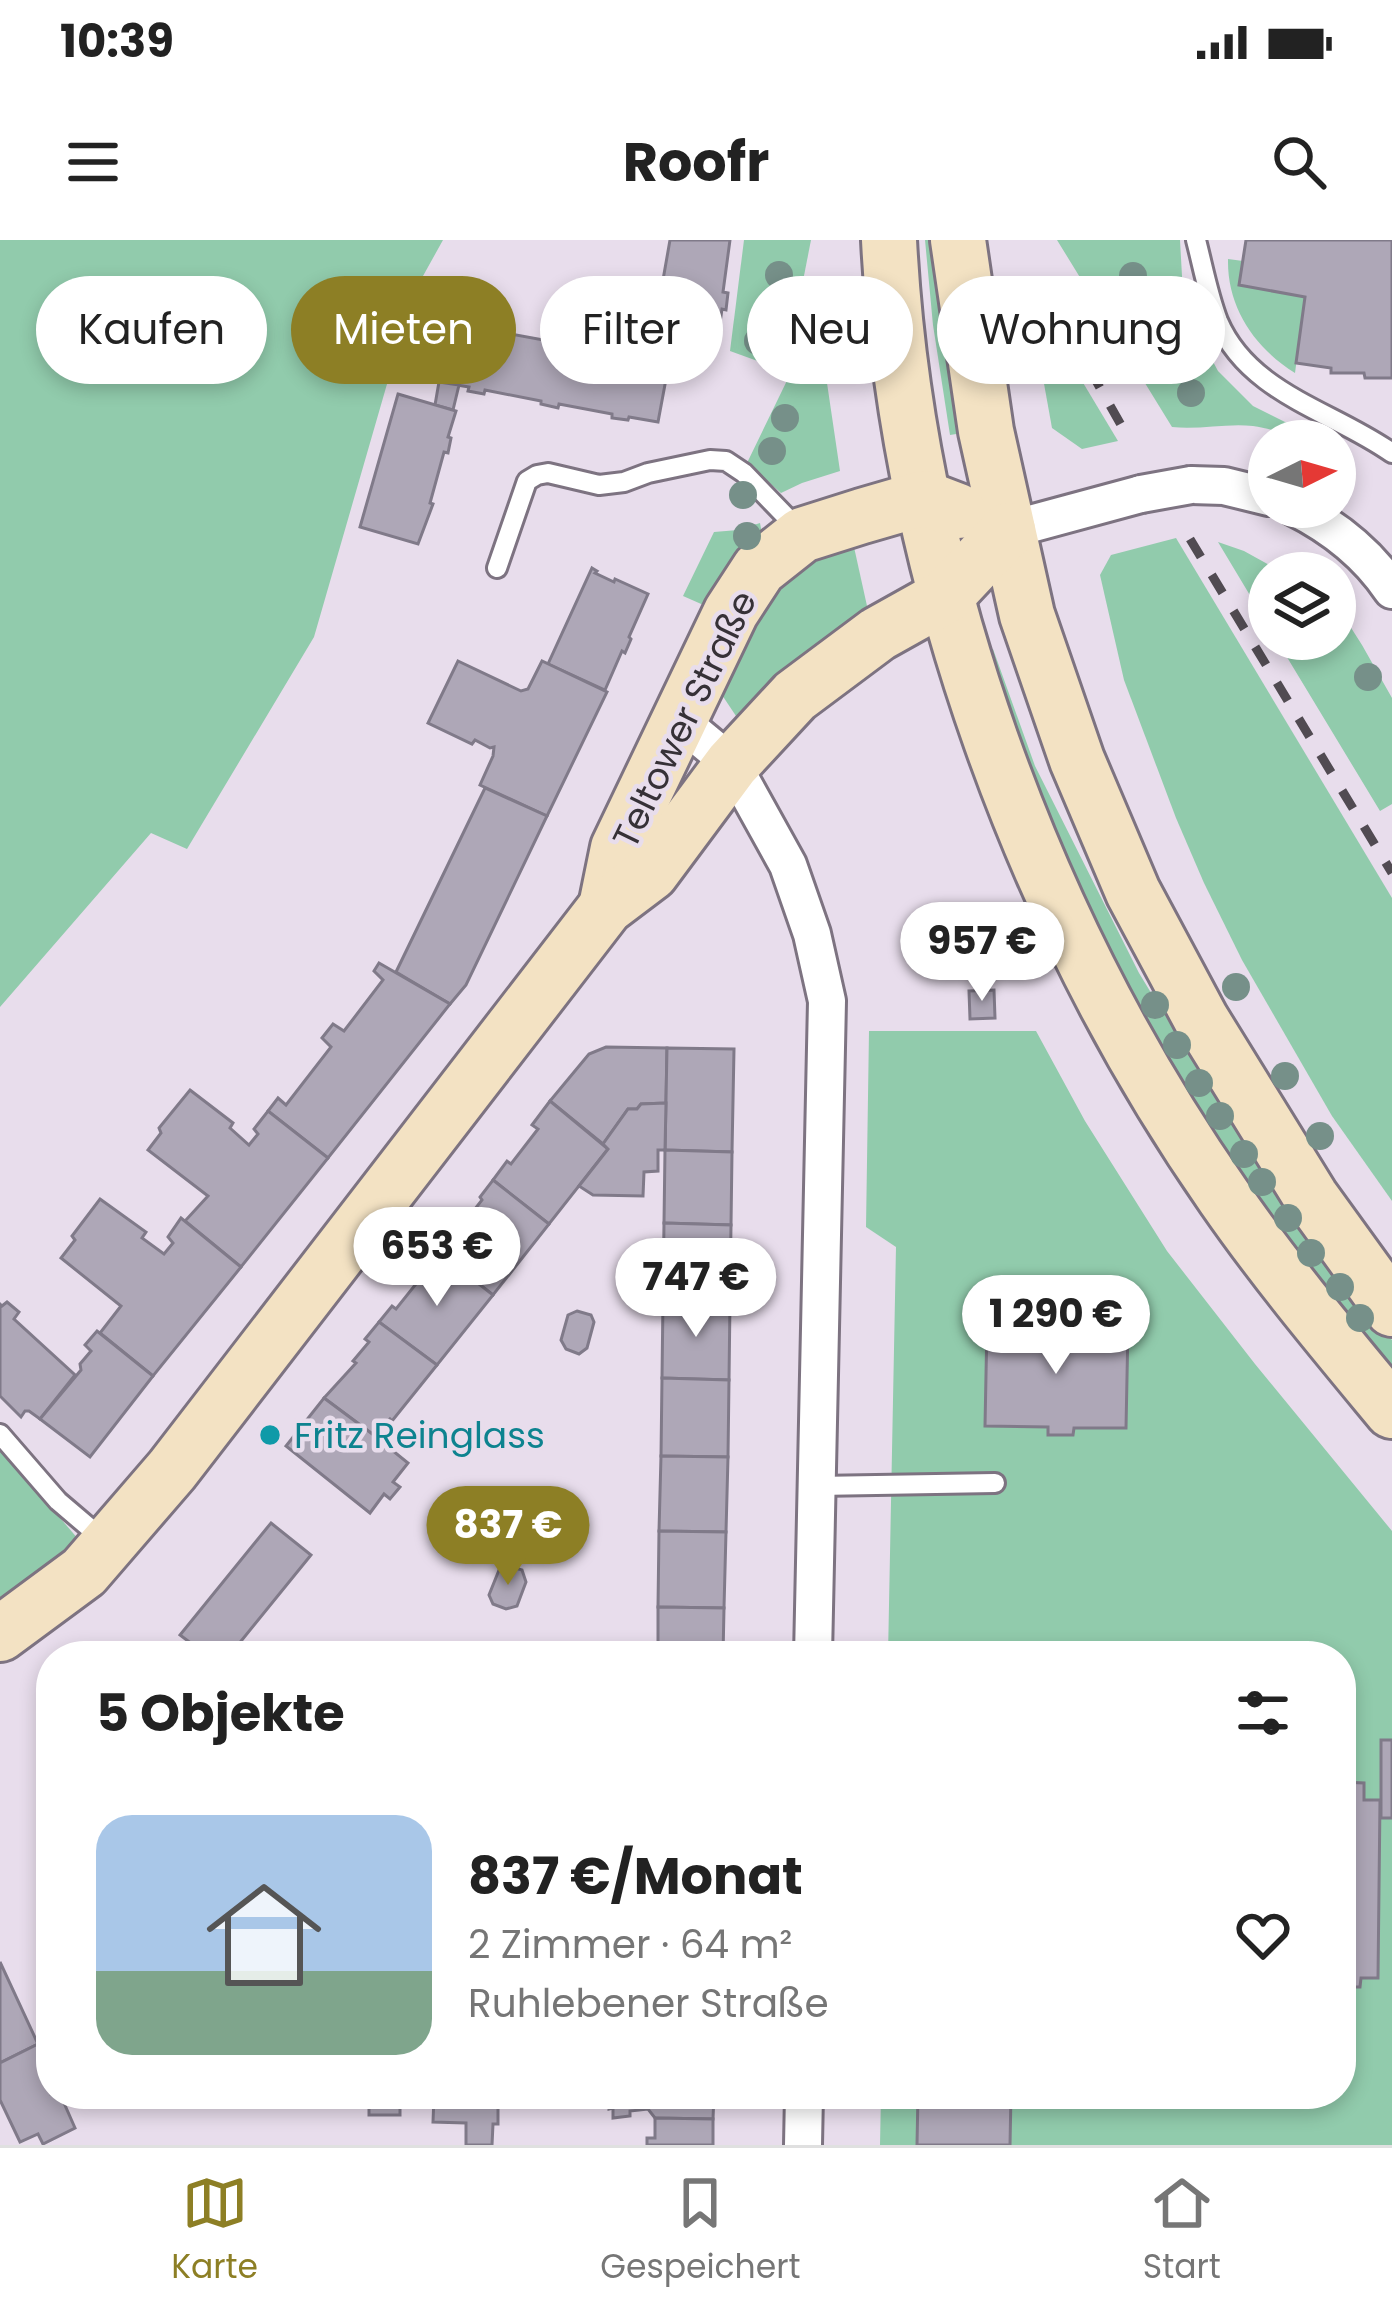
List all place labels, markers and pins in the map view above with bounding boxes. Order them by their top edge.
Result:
pin: 957 € [898,902,1066,1004]
pin: 653 € [353,1207,521,1309]
pin: 747 € [612,1238,780,1340]
pin: 1 290 € [945,1275,1167,1377]
place label: Fritz Reinglass [294,1410,545,1461]
marker: Fritz Reinglass [257,1422,283,1448]
pin: 837 € [424,1486,592,1588]

